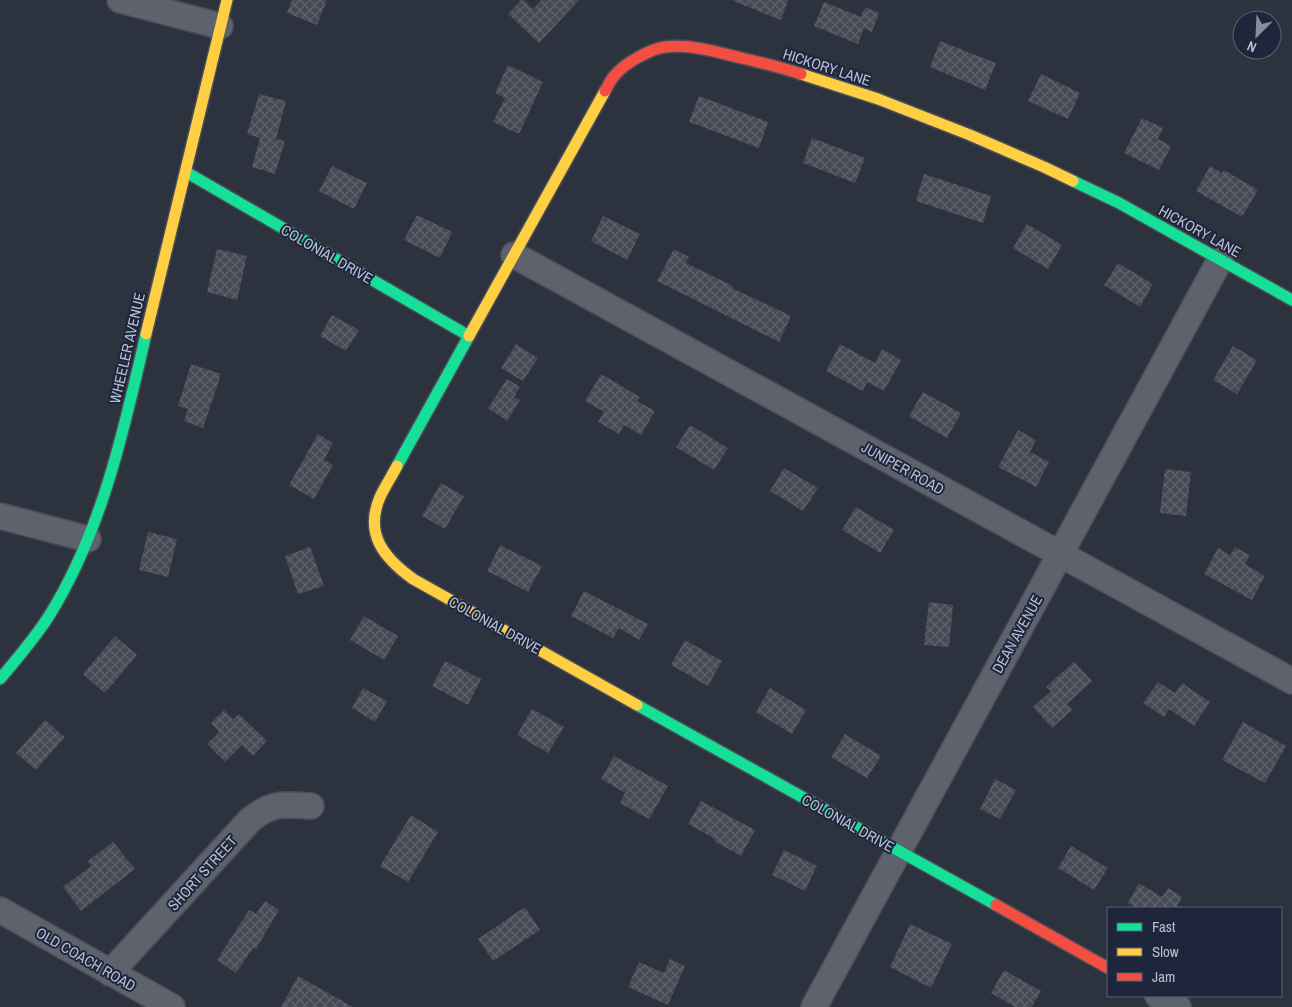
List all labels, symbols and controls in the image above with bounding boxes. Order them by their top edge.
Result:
north arrow [1232,10,1282,60]
text: N [1244,37,1259,57]
street label: HICKORY LANE [780,43,874,91]
street label: HICKORY LANE [1155,200,1245,262]
street label: COLONIAL DRIVE [277,219,377,289]
street label: WHEELER AVENUE [104,290,150,406]
street label: JUNIPER ROAD [858,437,948,499]
street label: COLONIAL DRIVE [445,591,545,659]
street label: DEAN AVENUE [987,591,1047,677]
street label: COLONIAL DRIVE [798,789,898,857]
street label: SHORT STREET [163,830,242,915]
legend [1107,907,1282,997]
text: Fast [1152,916,1176,937]
street label: OLD COACH ROAD [32,922,140,996]
text: Slow [1152,941,1179,962]
text: Jam [1152,966,1175,987]

